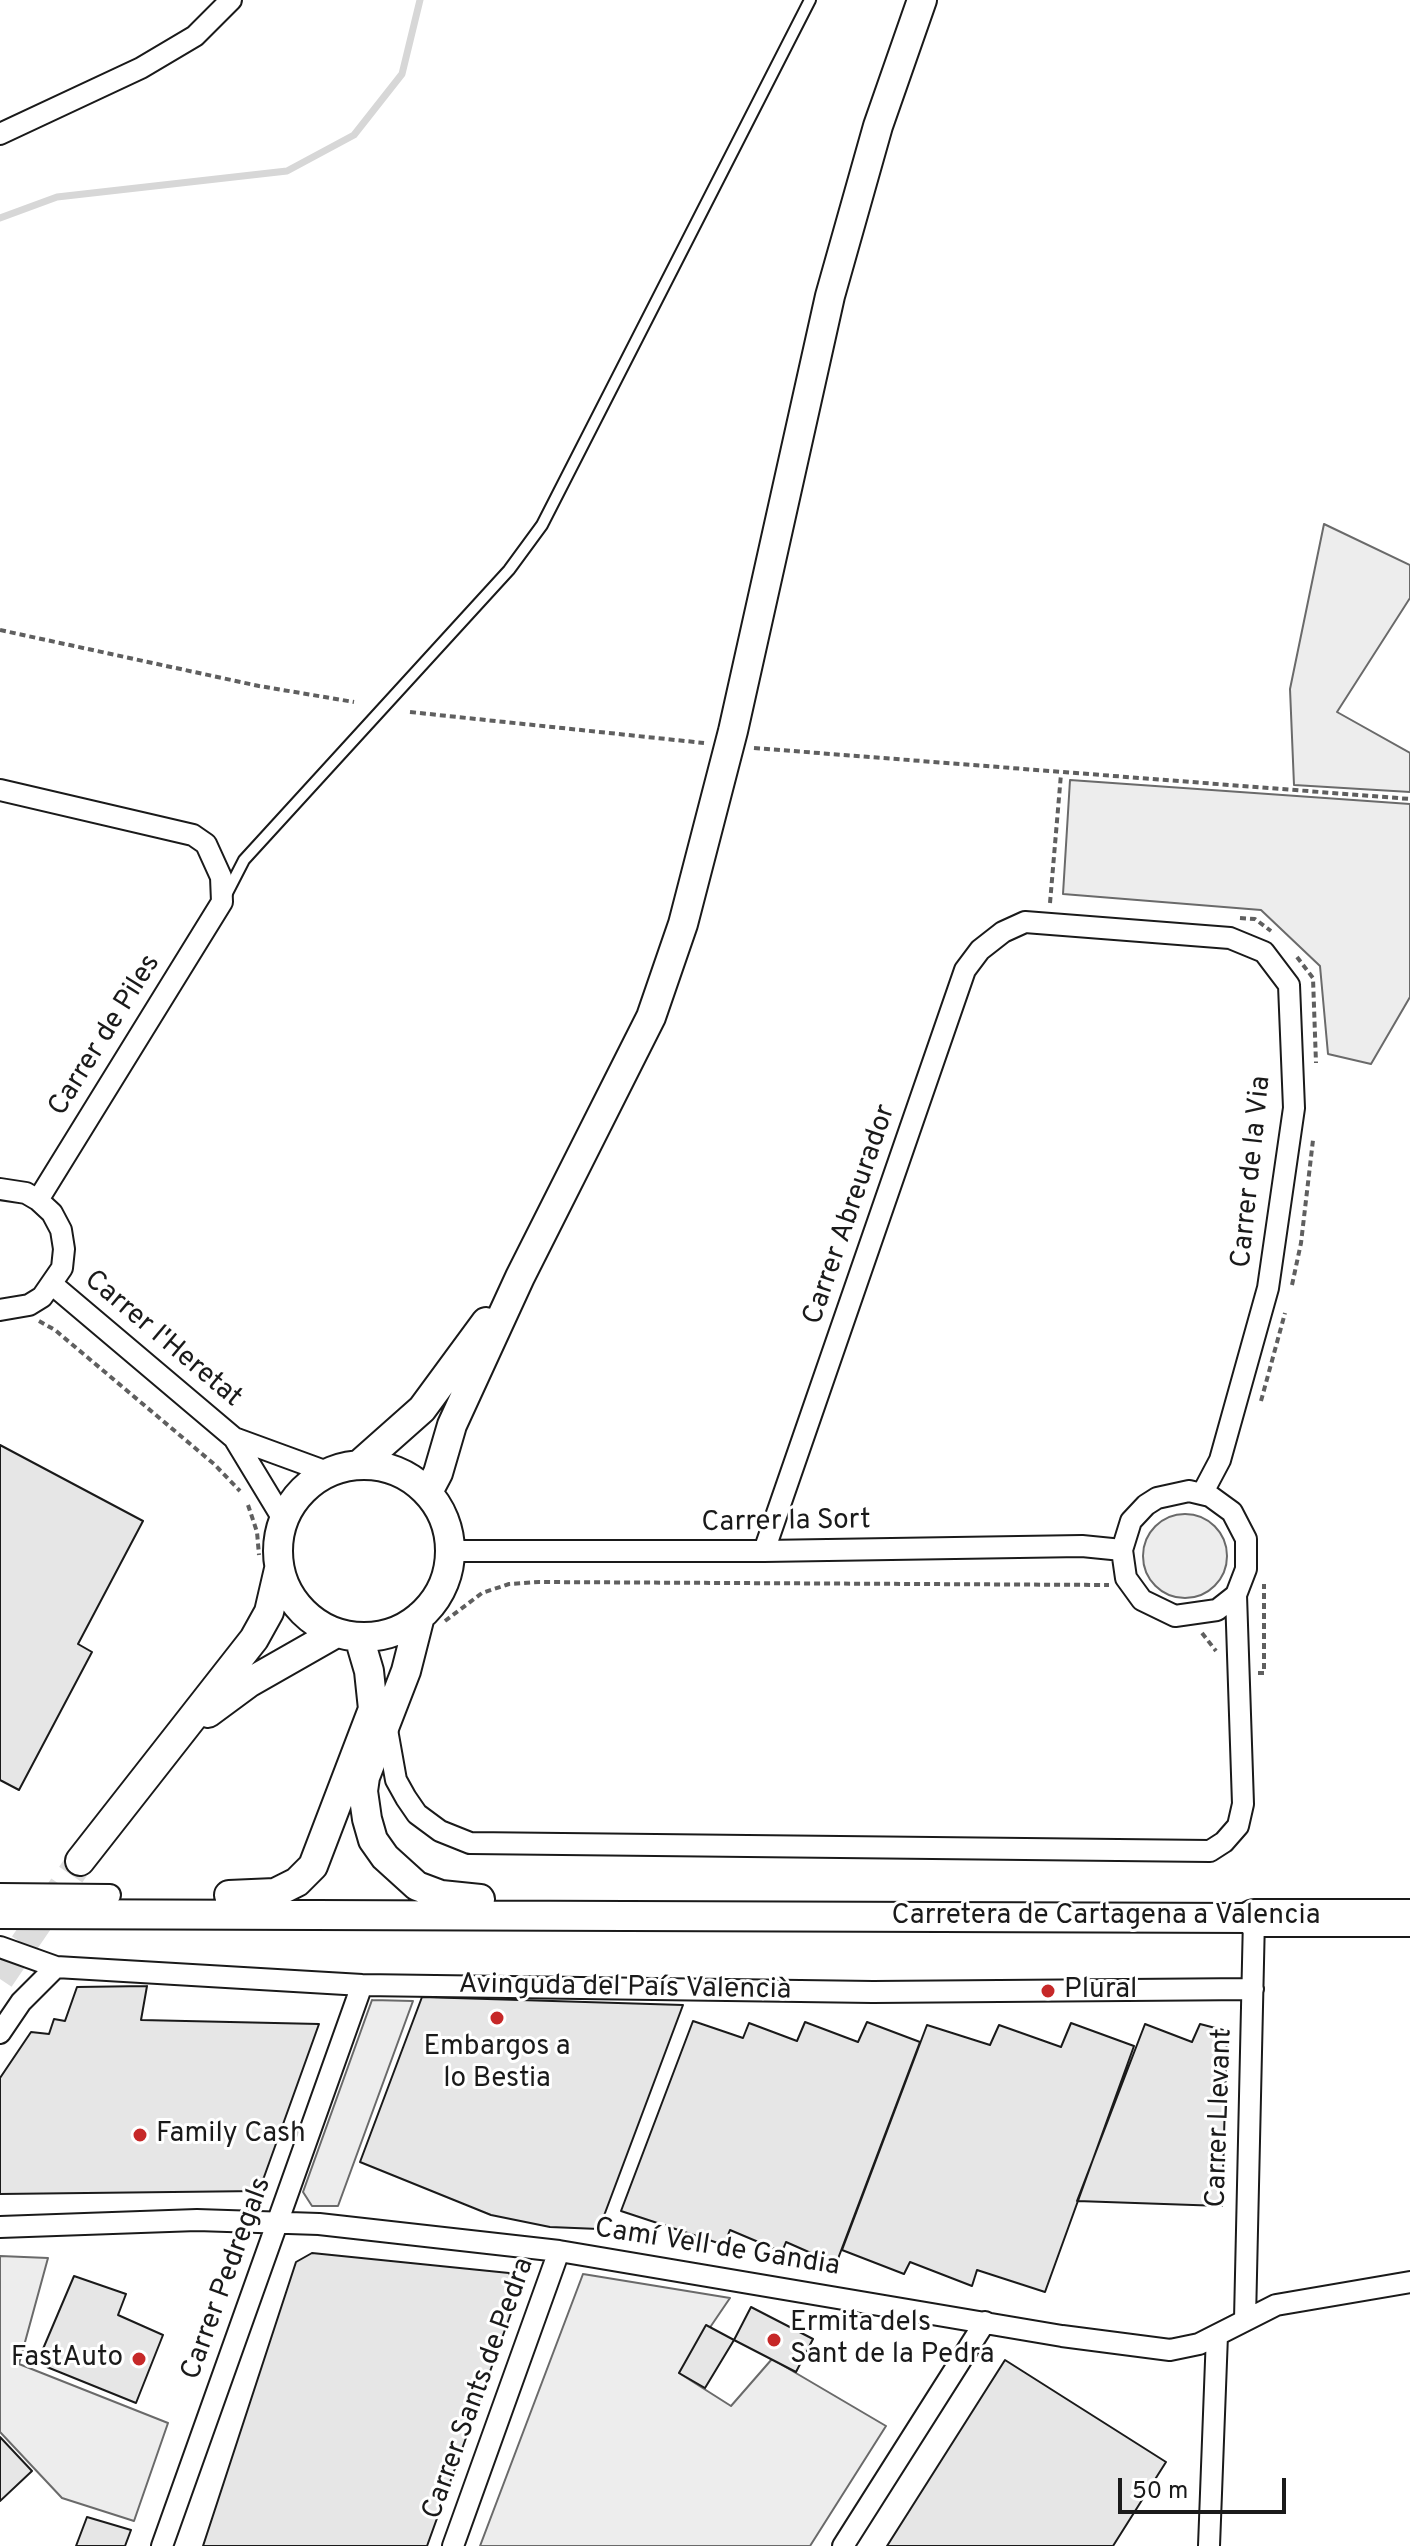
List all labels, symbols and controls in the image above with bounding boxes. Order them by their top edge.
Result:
street label: Carrer de Piles [43,949,169,1123]
street label: Carrer de la Via [1226,1074,1280,1270]
street label: Carrer Abreurador [798,1101,904,1329]
street label: Carrer l'Heretat [76,1264,248,1416]
street label: Carrer la Sort [701,1505,871,1541]
street label: Carretera de Cartagena a Valencia [892,1900,1320,1934]
street label: Avinguda del País Valencià [458,1969,792,2009]
place label: Plural [1064,1974,1137,2008]
marker: Plural [1039,1982,1057,2000]
marker: Embargos a lo Bestia [488,2009,506,2027]
street label: Carrer Llevant [1201,2028,1241,2208]
place label: Embargos a lo Bestia [423,2031,571,2097]
place label: Family Cash [156,2118,306,2152]
marker: Family Cash [131,2126,149,2144]
street label: Carrer Pedregals [176,2173,280,2385]
street label: Camí Vell de Gandia [592,2213,842,2285]
street label: Carrer Sants de Pedra [417,2254,543,2524]
place label: Ermita dels Sant de la Pedra [790,2307,994,2373]
marker: Ermita dels Sant de la Pedra [765,2331,783,2349]
place label: FastAuto [11,2342,123,2376]
marker: FastAuto [130,2350,148,2368]
scale bar [1122,2462,1290,2512]
text: 50 m [1132,2477,1188,2507]

